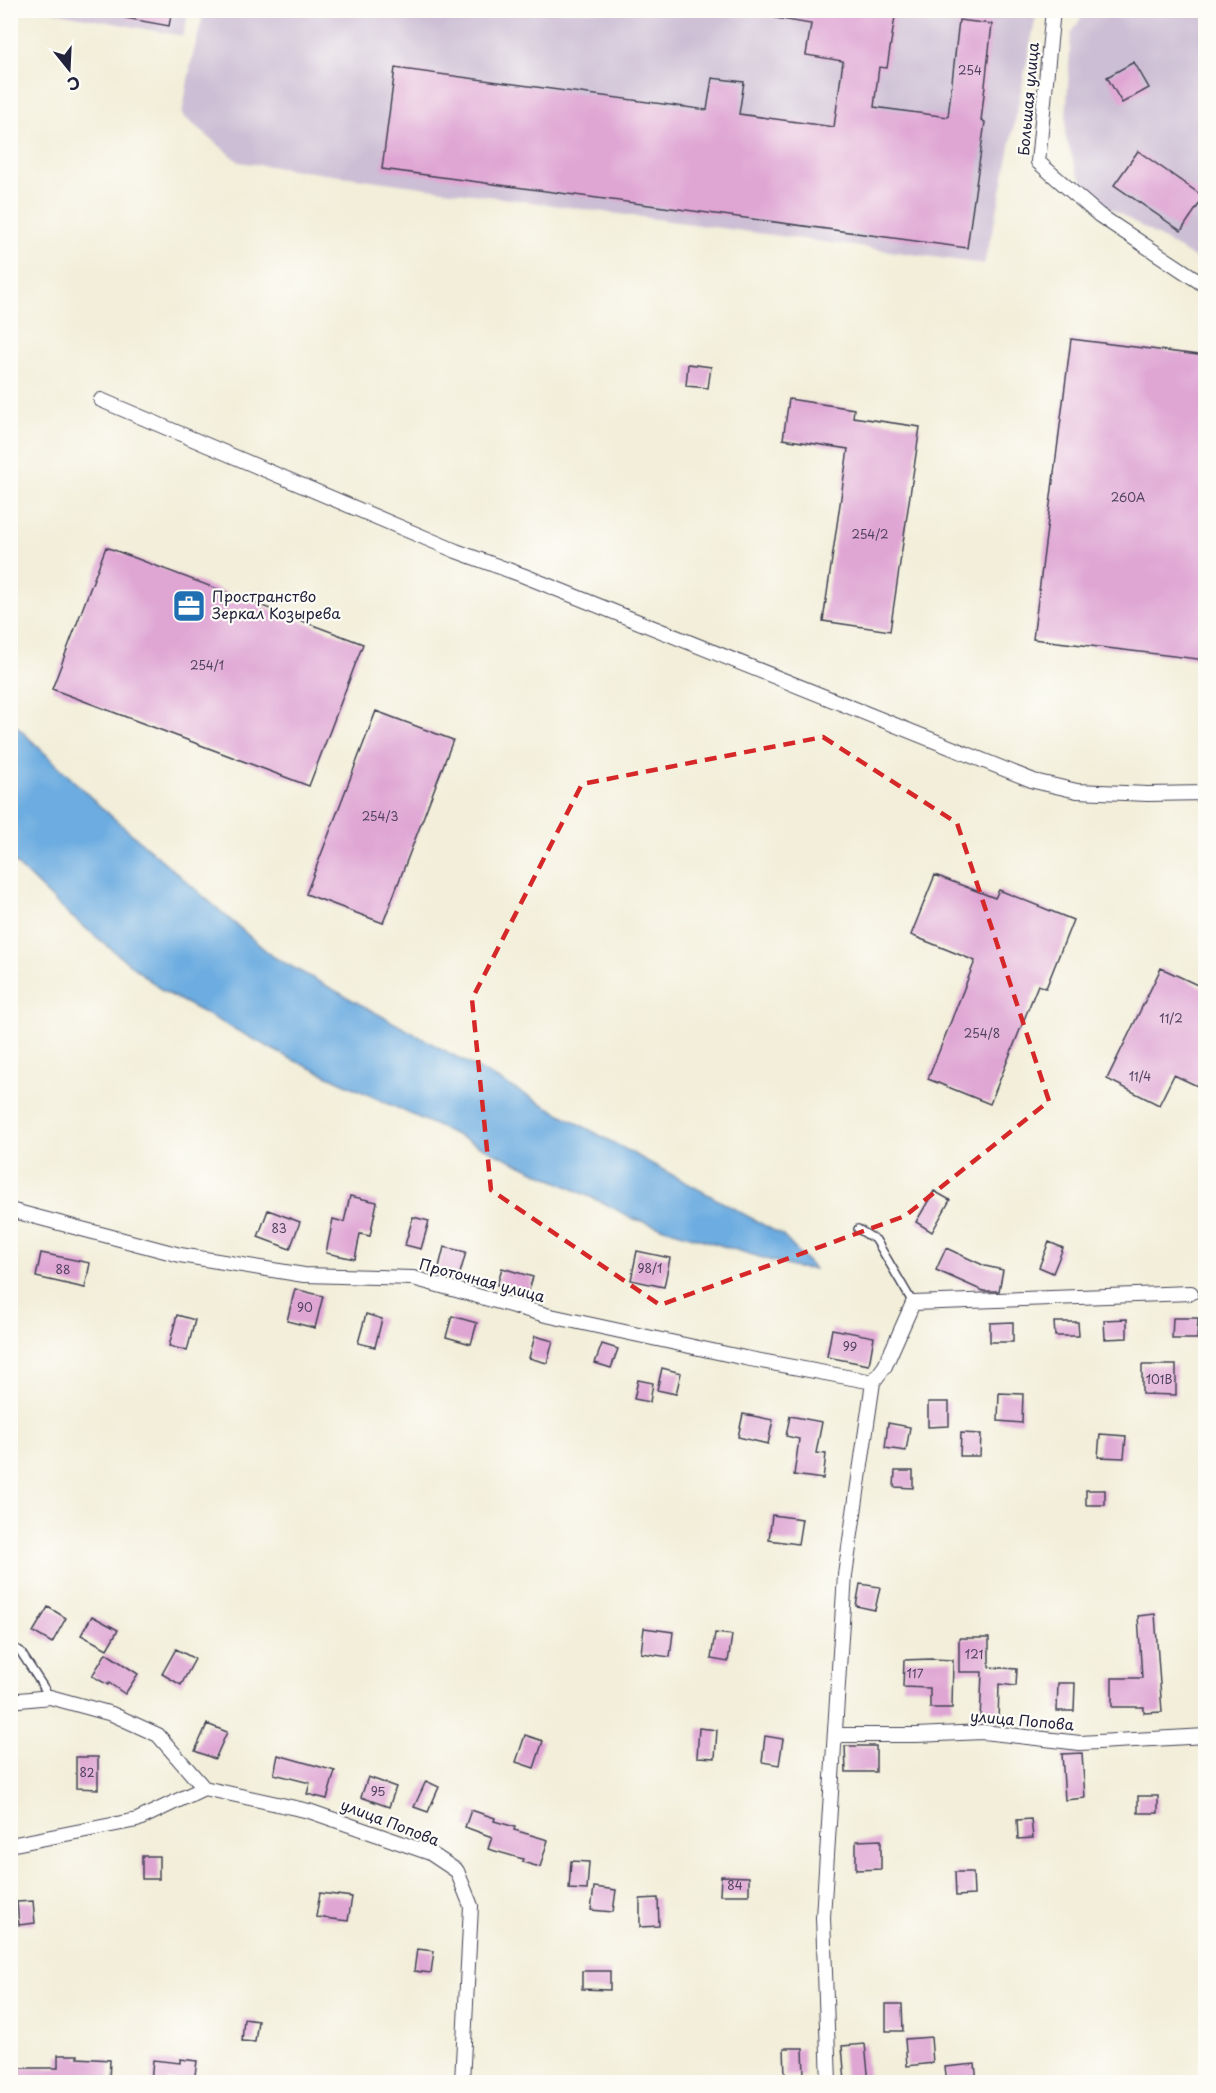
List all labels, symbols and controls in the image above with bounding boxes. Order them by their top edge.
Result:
north arrow [39,39,99,99]
street label: Большая улица [1011,41,1044,157]
house number: 254 [958,61,982,79]
text: С [65,71,83,97]
house number: 260А [1111,488,1145,506]
house number: 254/2 [851,525,889,543]
place label: Пространство Зеркал Козырева [212,584,341,624]
office icon: Пространство Зеркал Козырева [171,588,207,624]
house number: 254/1 [190,656,224,674]
house number: 254/3 [362,807,398,825]
house number: 11/2 [1159,1009,1183,1027]
house number: 254/8 [964,1024,1000,1042]
house number: 11/4 [1129,1067,1151,1085]
house number: 83 [271,1219,287,1237]
street label: Проточная улица [417,1252,548,1308]
house number: 98/1 [638,1259,662,1277]
house number: 88 [56,1260,70,1278]
house number: 90 [297,1298,313,1316]
house number: 99 [843,1337,857,1355]
house number: 101В [1146,1370,1172,1388]
house number: 121 [965,1645,983,1663]
house number: 117 [907,1664,924,1682]
street label: улица Попова [969,1704,1076,1736]
house number: 82 [80,1763,95,1781]
house number: 95 [371,1782,385,1800]
street label: улица Попова [338,1792,444,1851]
house number: 84 [727,1876,743,1894]

